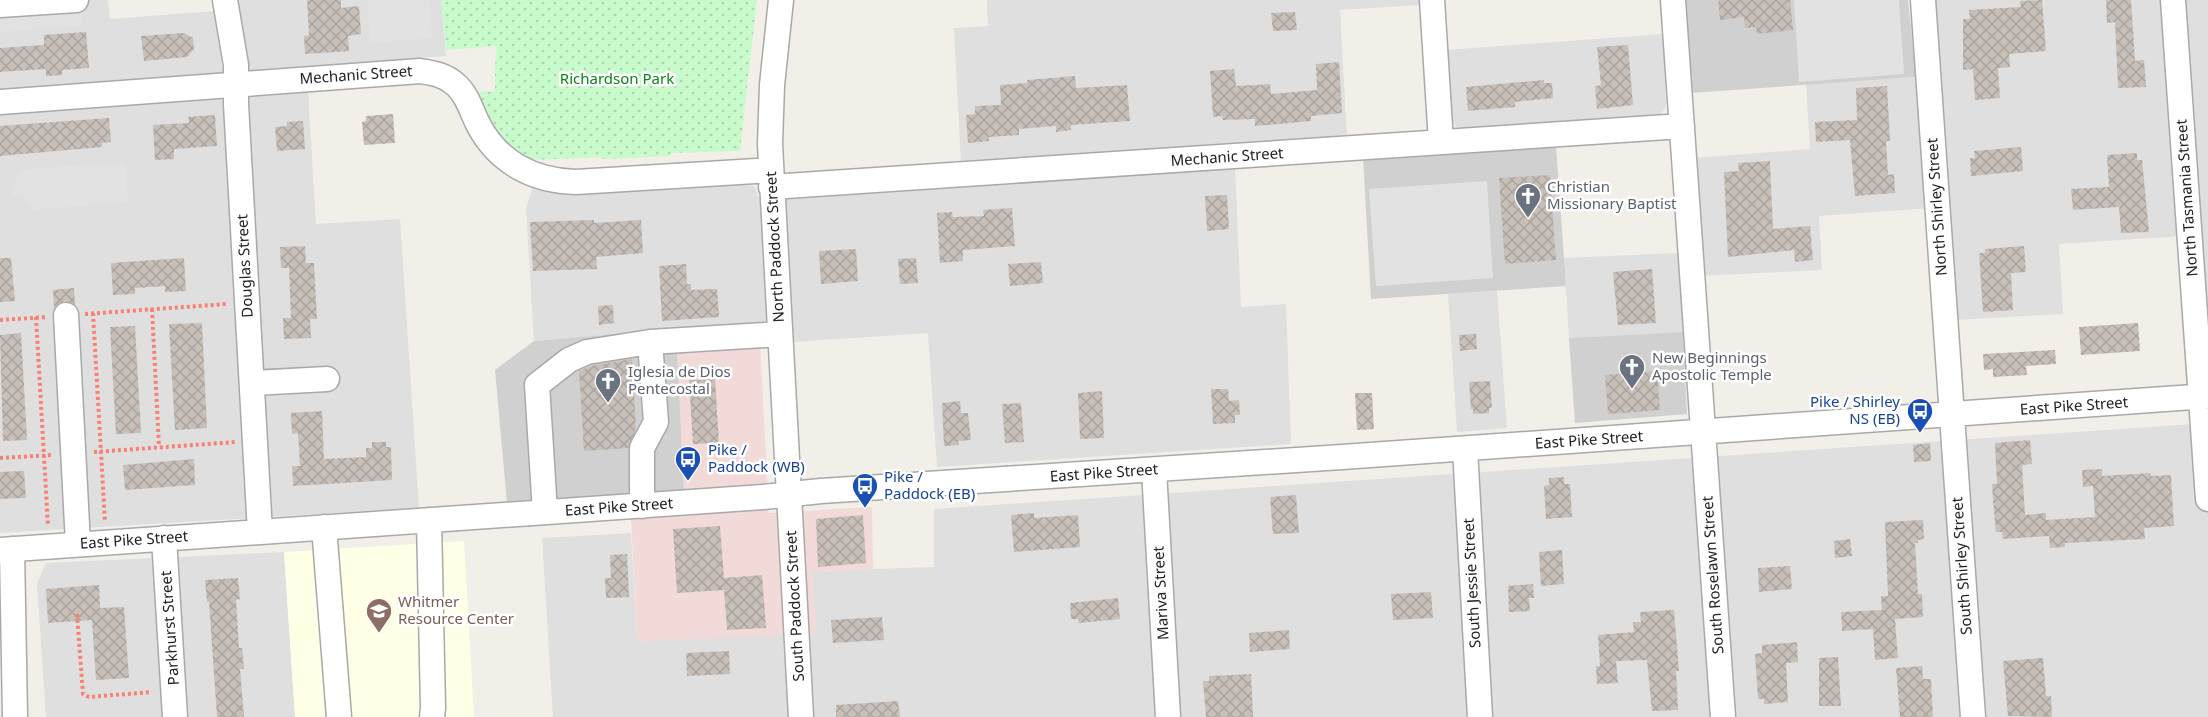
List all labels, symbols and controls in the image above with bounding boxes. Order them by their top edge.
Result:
street label: Mechanic Street [299,60,414,88]
park label: Richardson Park [560,68,674,88]
street label: North Tasmania Street [2170,118,2201,277]
street label: North Shirley Street [1921,137,1951,277]
street label: Mechanic Street [1170,142,1285,170]
street label: North Paddock Street [760,170,788,323]
place label: Christian Missionary Baptist [1547,176,1677,213]
church icon: Christian Missionary Baptist [1513,181,1543,219]
street label: Douglas Street [231,213,257,318]
place label: New Beginnings Apostolic Temple [1652,347,1772,384]
church icon: New Beginnings Apostolic Temple [1617,352,1647,390]
place label: Iglesia de Dios Pentecostal [628,361,731,398]
church icon: Iglesia de Dios Pentecostal [593,366,623,404]
place label: Pike / Shirley NS (EB) [1810,391,1900,428]
street label: East Pike Street [2019,391,2129,419]
bus stop icon: Pike / Shirley NS (EB) [1905,396,1935,434]
street label: East Pike Street [1534,425,1644,453]
place label: Pike / Paddock (WB) [708,439,805,476]
bus stop icon: Pike / Paddock (WB) [673,444,703,482]
street label: East Pike Street [1049,458,1159,486]
place label: Pike / Paddock (EB) [884,466,975,503]
bus stop icon: Pike / Paddock (EB) [850,471,880,509]
street label: East Pike Street [564,492,674,520]
street label: South Roselawn Street [1696,495,1728,655]
street label: South Shirley Street [1946,496,1976,636]
street label: South Jessie Street [1458,517,1484,649]
street label: East Pike Street [79,525,189,553]
street label: South Paddock Street [780,529,808,682]
street label: Mariva Street [1148,545,1172,640]
street label: Parkhurst Street [155,570,183,686]
place label: Whitmer Resource Center [398,591,514,628]
school or university icon: Whitmer Resource Center [364,596,394,634]

